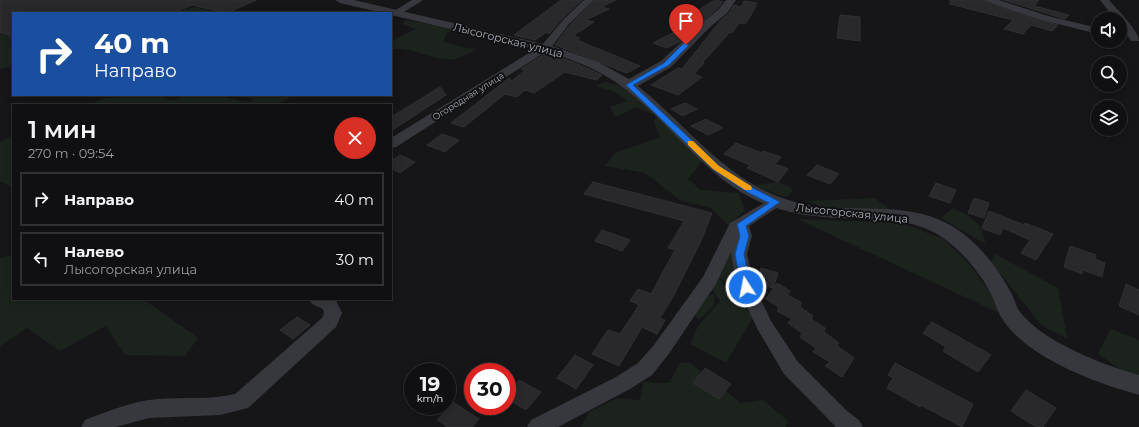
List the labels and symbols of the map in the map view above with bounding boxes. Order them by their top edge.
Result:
pin [669,4,703,45]
street label: Лысогорская улица [452,20,564,60]
street label: Огородная улица [430,69,506,123]
street label: Лысогорская улица [795,200,909,226]
position arrow [725,266,767,308]
speed limit sign: 30 [464,363,516,415]

